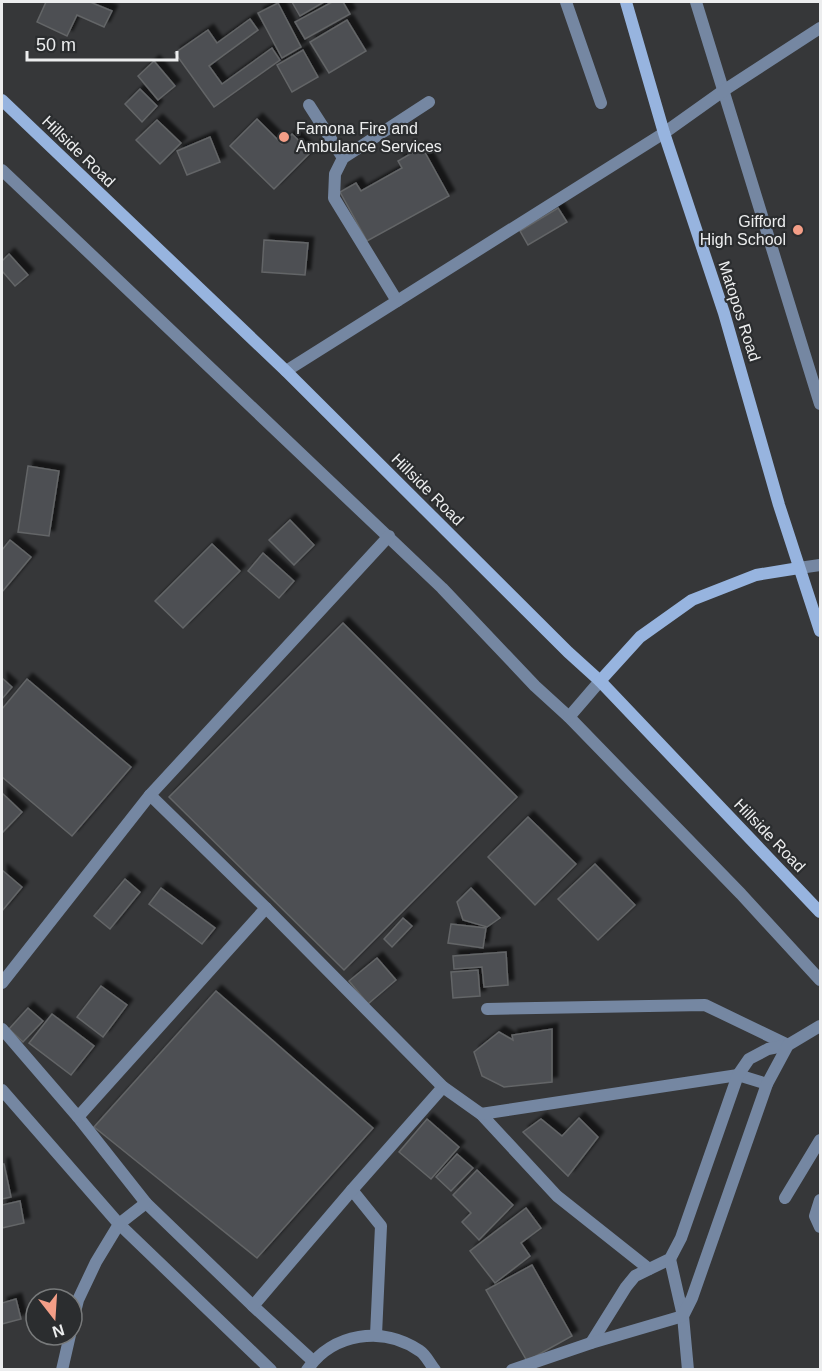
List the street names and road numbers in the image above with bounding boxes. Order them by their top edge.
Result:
street label: Hillside Road [39,113,118,190]
street label: Matopos Road [715,259,764,363]
street label: Hillside Road [388,450,467,529]
street label: Hillside Road [731,796,808,875]

